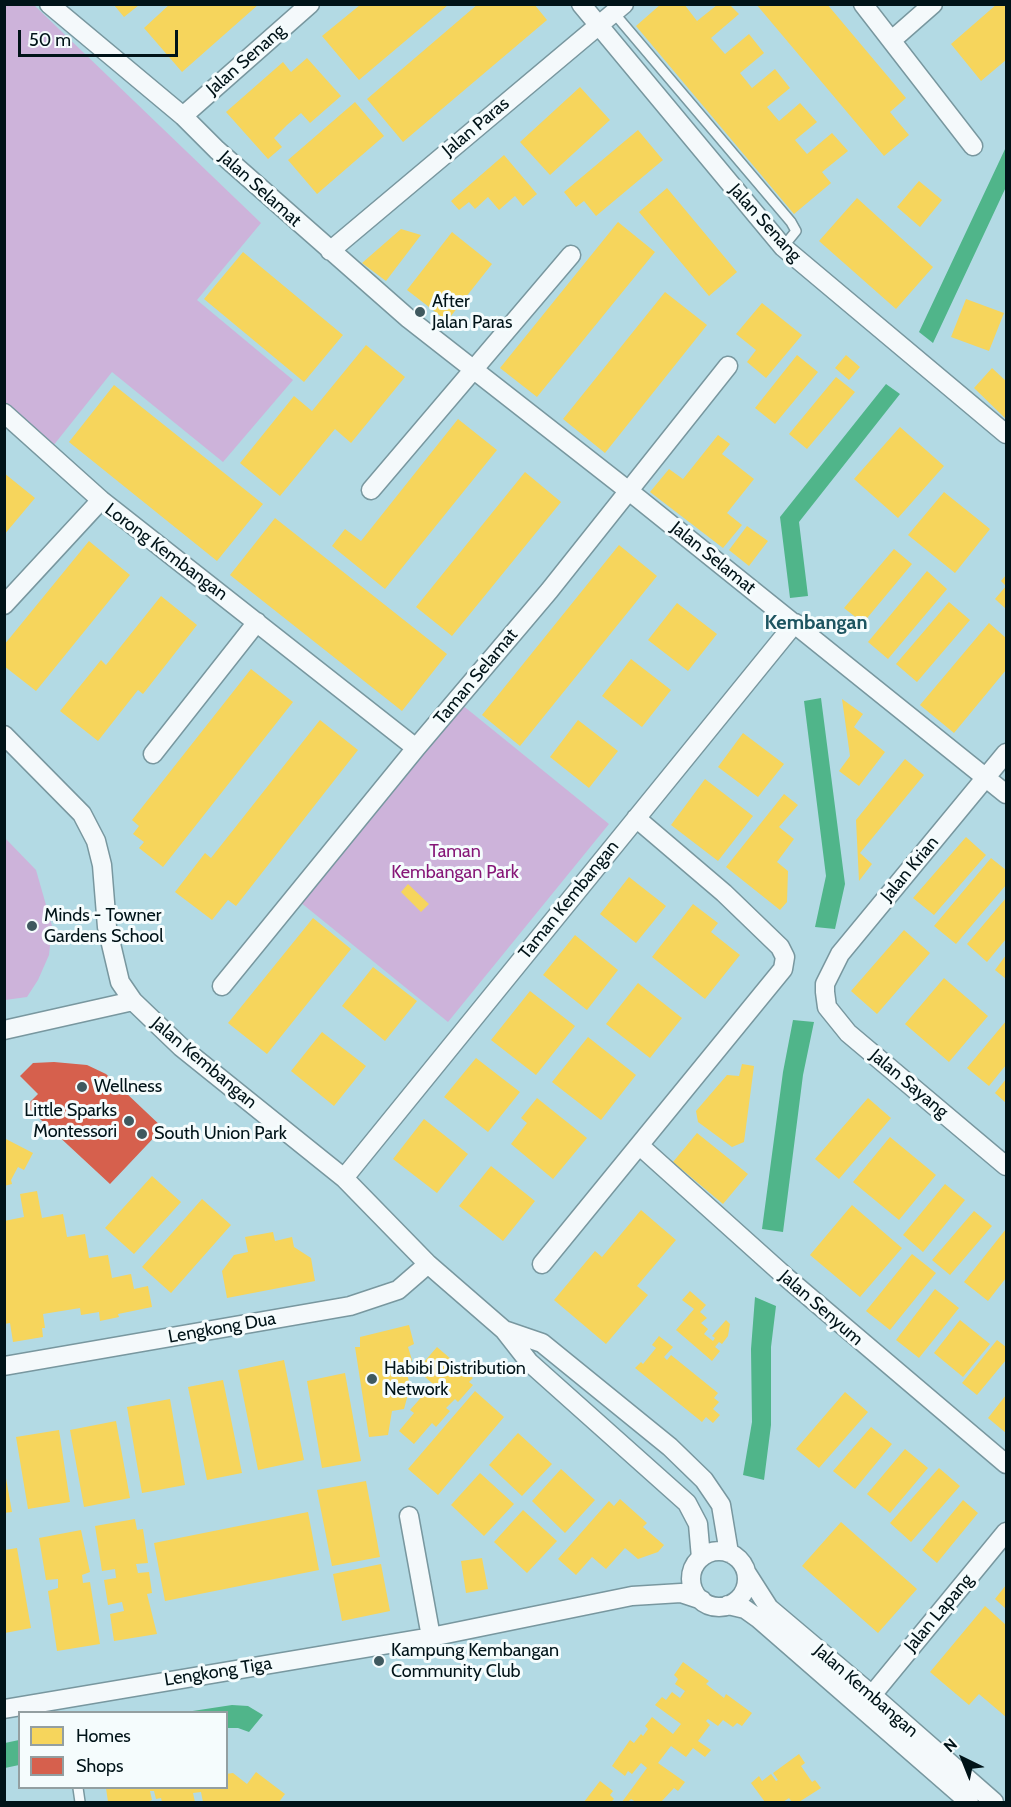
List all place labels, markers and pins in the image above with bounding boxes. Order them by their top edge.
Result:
place label: After Jalan Paras [432,291,512,334]
marker: After Jalan Paras [413,305,427,319]
place label: Minds - Towner Gardens School [44,905,163,948]
marker: Minds - Towner Gardens School [25,919,39,933]
place label: Wellness [94,1076,162,1098]
marker: Wellness [75,1080,89,1094]
place label: Little Sparks Montessori [24,1100,117,1142]
marker: Little Sparks Montessori [122,1114,136,1128]
place label: South Union Park [154,1123,287,1145]
marker: South Union Park [135,1127,149,1141]
place label: Habibi Distribution Network [384,1358,526,1400]
marker: Habibi Distribution Network [365,1372,379,1386]
place label: Kampung Kembangan Community Club [391,1640,559,1682]
marker: Kampung Kembangan Community Club [372,1654,386,1668]

